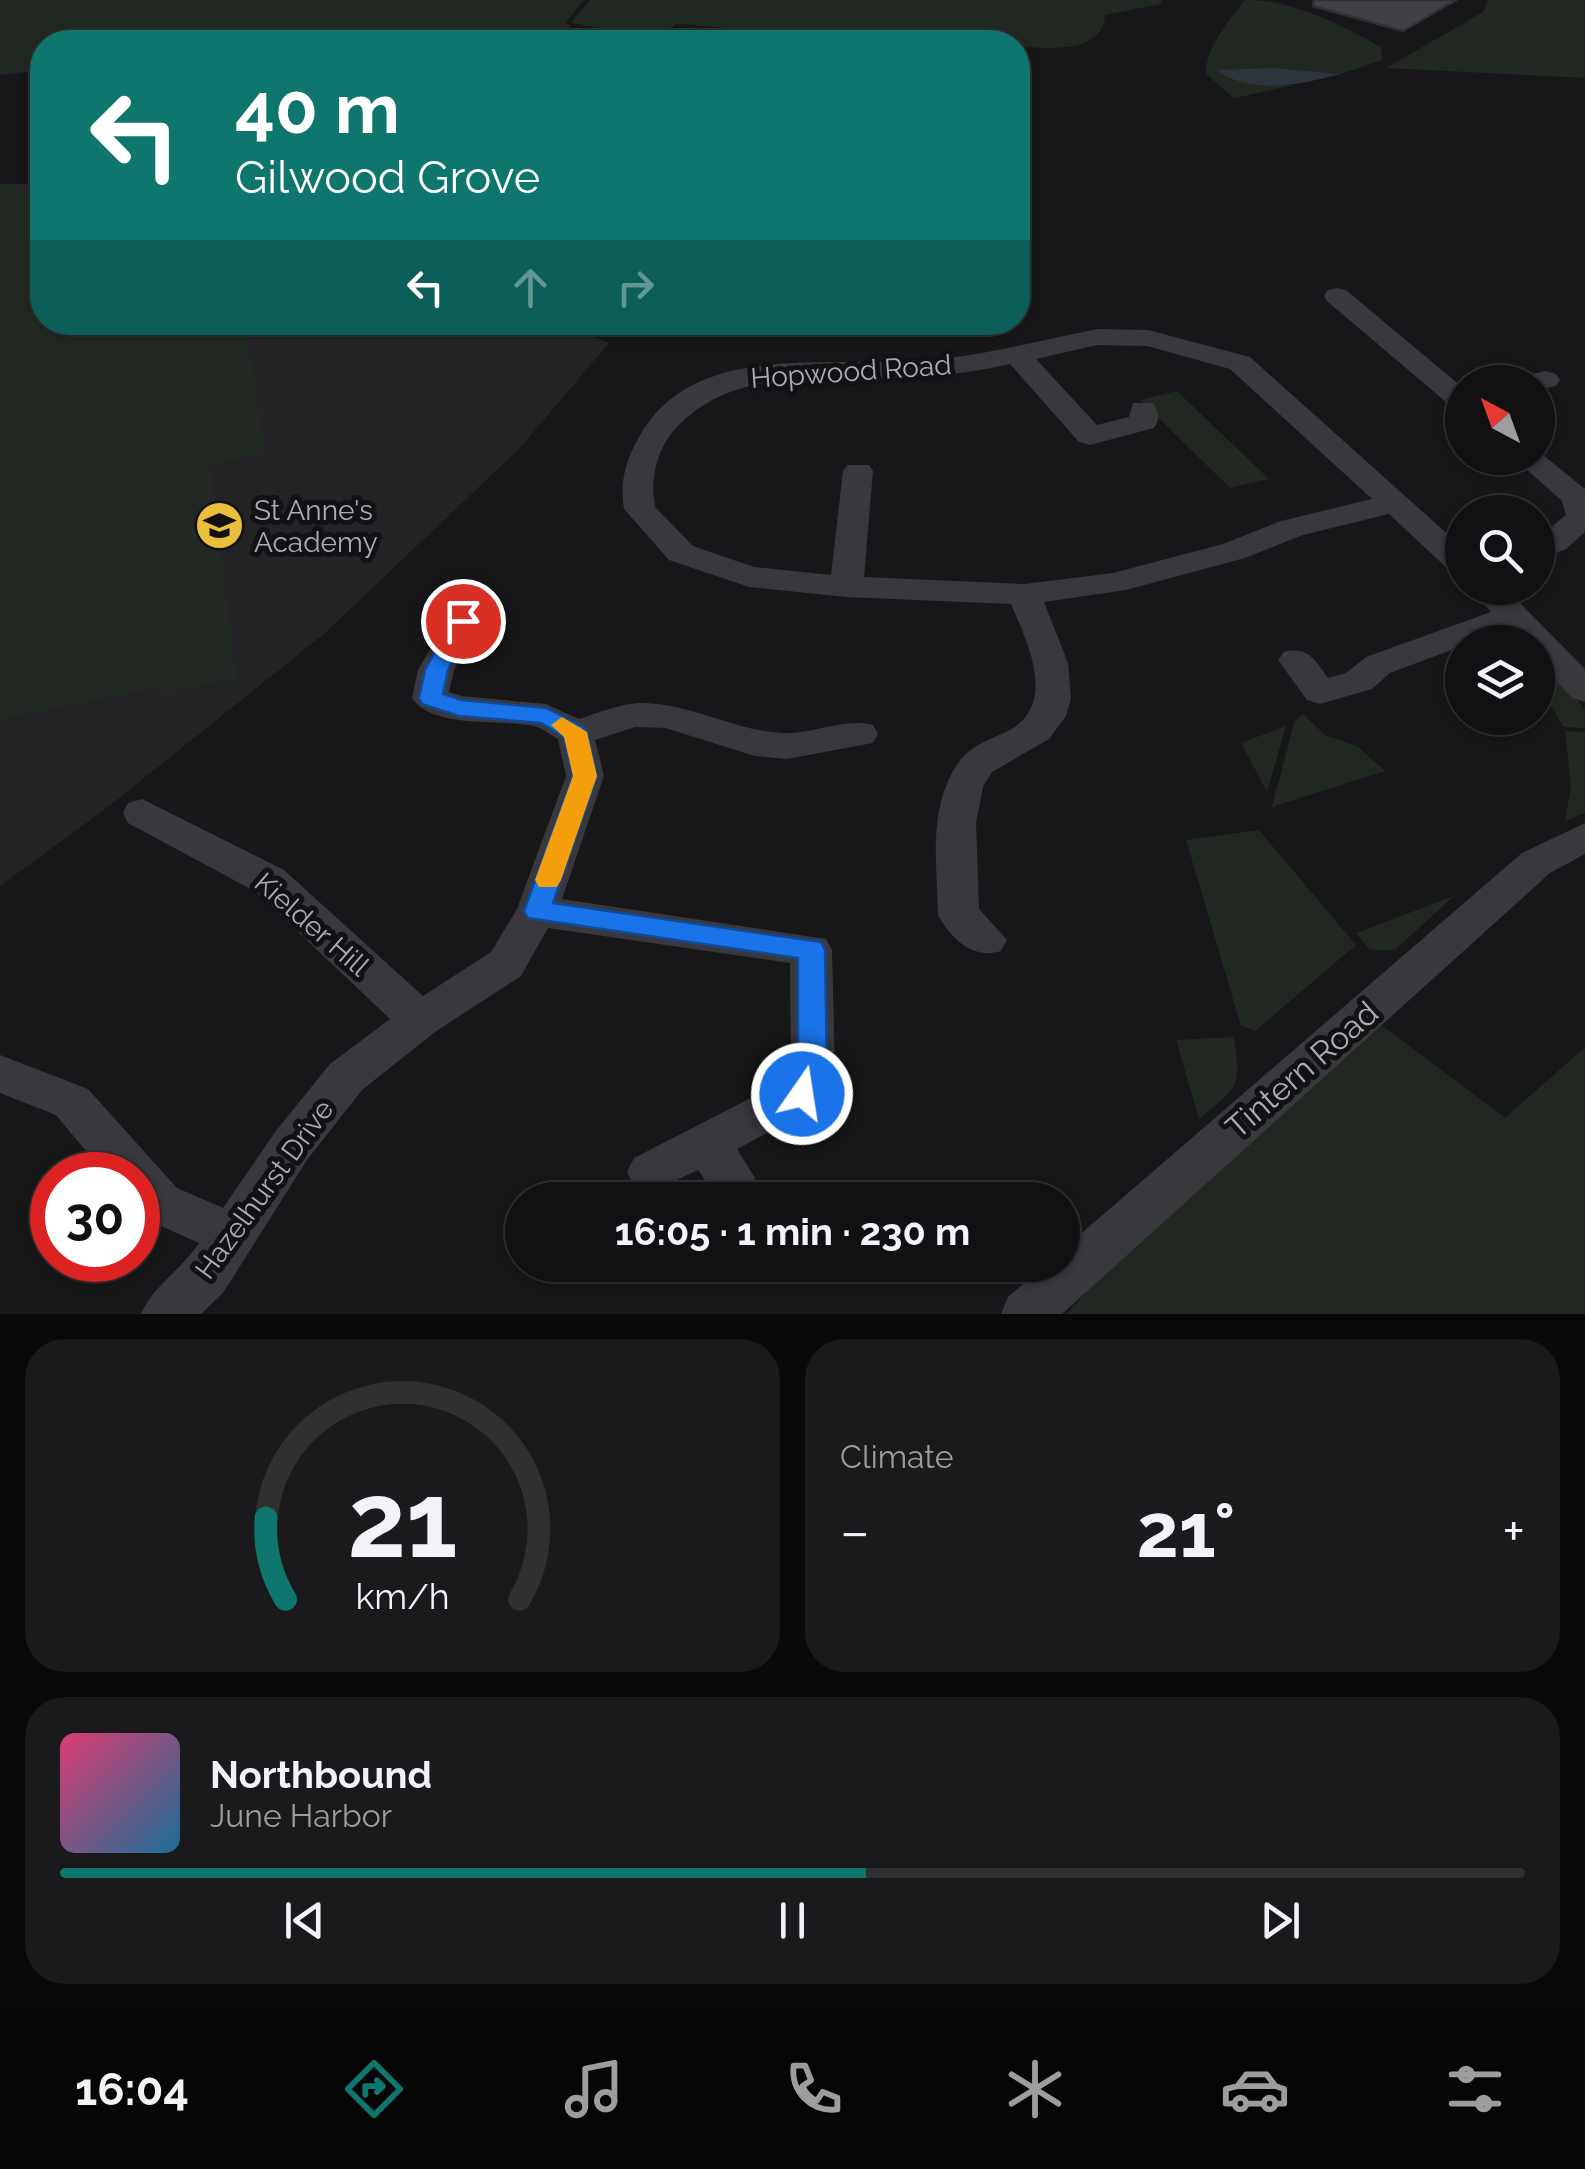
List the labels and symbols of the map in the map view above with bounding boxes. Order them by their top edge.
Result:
street label: Hopwood Road [750,348,953,395]
north arrow [1445,365,1555,475]
place label: St Anne's Academy [254,494,378,559]
school or university icon: St Anne's Academy [193,500,245,552]
pin [421,579,506,664]
street label: Kielder Hill [248,866,376,983]
street label: Tintern Road [1218,994,1385,1146]
position arrow [750,1042,854,1146]
street label: Hazelhurst Drive [188,1093,340,1285]
speed limit sign: 30 [30,1152,160,1282]

